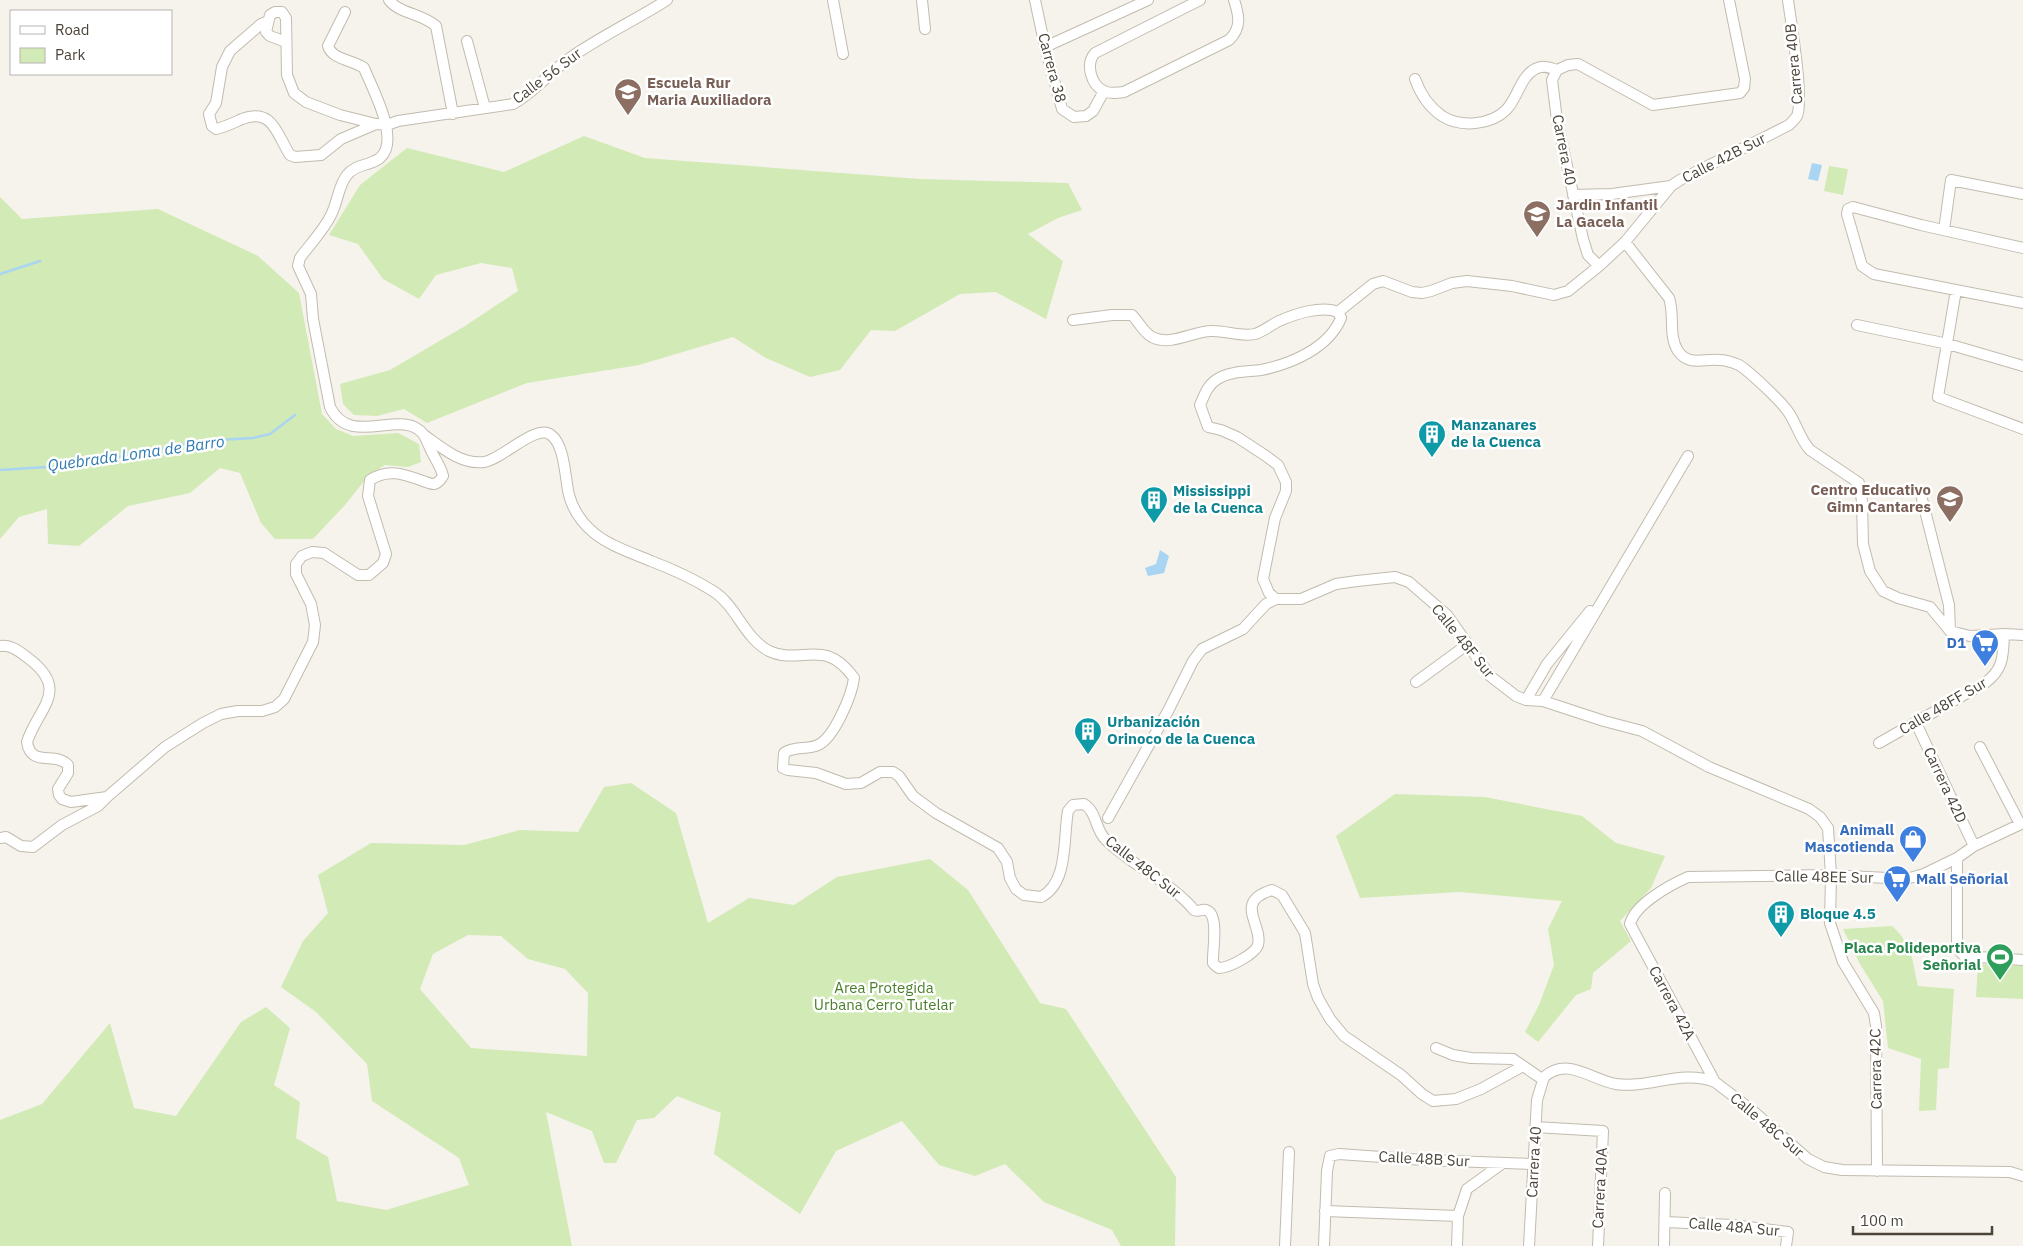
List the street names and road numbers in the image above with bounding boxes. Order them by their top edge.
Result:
street label: Carrera 40B [1780,23,1807,105]
street label: Carrera 38 [1034,31,1071,105]
street label: Calle 56 Sur [508,43,585,108]
street label: Carrera 40 [1548,113,1581,187]
street label: Calle 42B Sur [1679,128,1769,187]
street label: Calle 48F Sur [1428,600,1499,682]
street label: Calle 48FF Sur [1895,673,1990,738]
street label: Carrera 42D [1920,744,1971,826]
street label: Calle 48C Sur [1102,831,1185,902]
street label: Calle 48EE Sur [1774,866,1874,887]
street label: Carrera 42A [1645,962,1700,1043]
street label: Carrera 42C [1865,1028,1886,1110]
street label: Calle 48C Sur [1726,1088,1809,1161]
street label: Carrera 40 [1522,1126,1545,1198]
street label: Calle 48B Sur [1378,1147,1471,1170]
street label: Carrera 40A [1588,1147,1611,1229]
street label: Calle 48A Sur [1688,1213,1781,1240]

